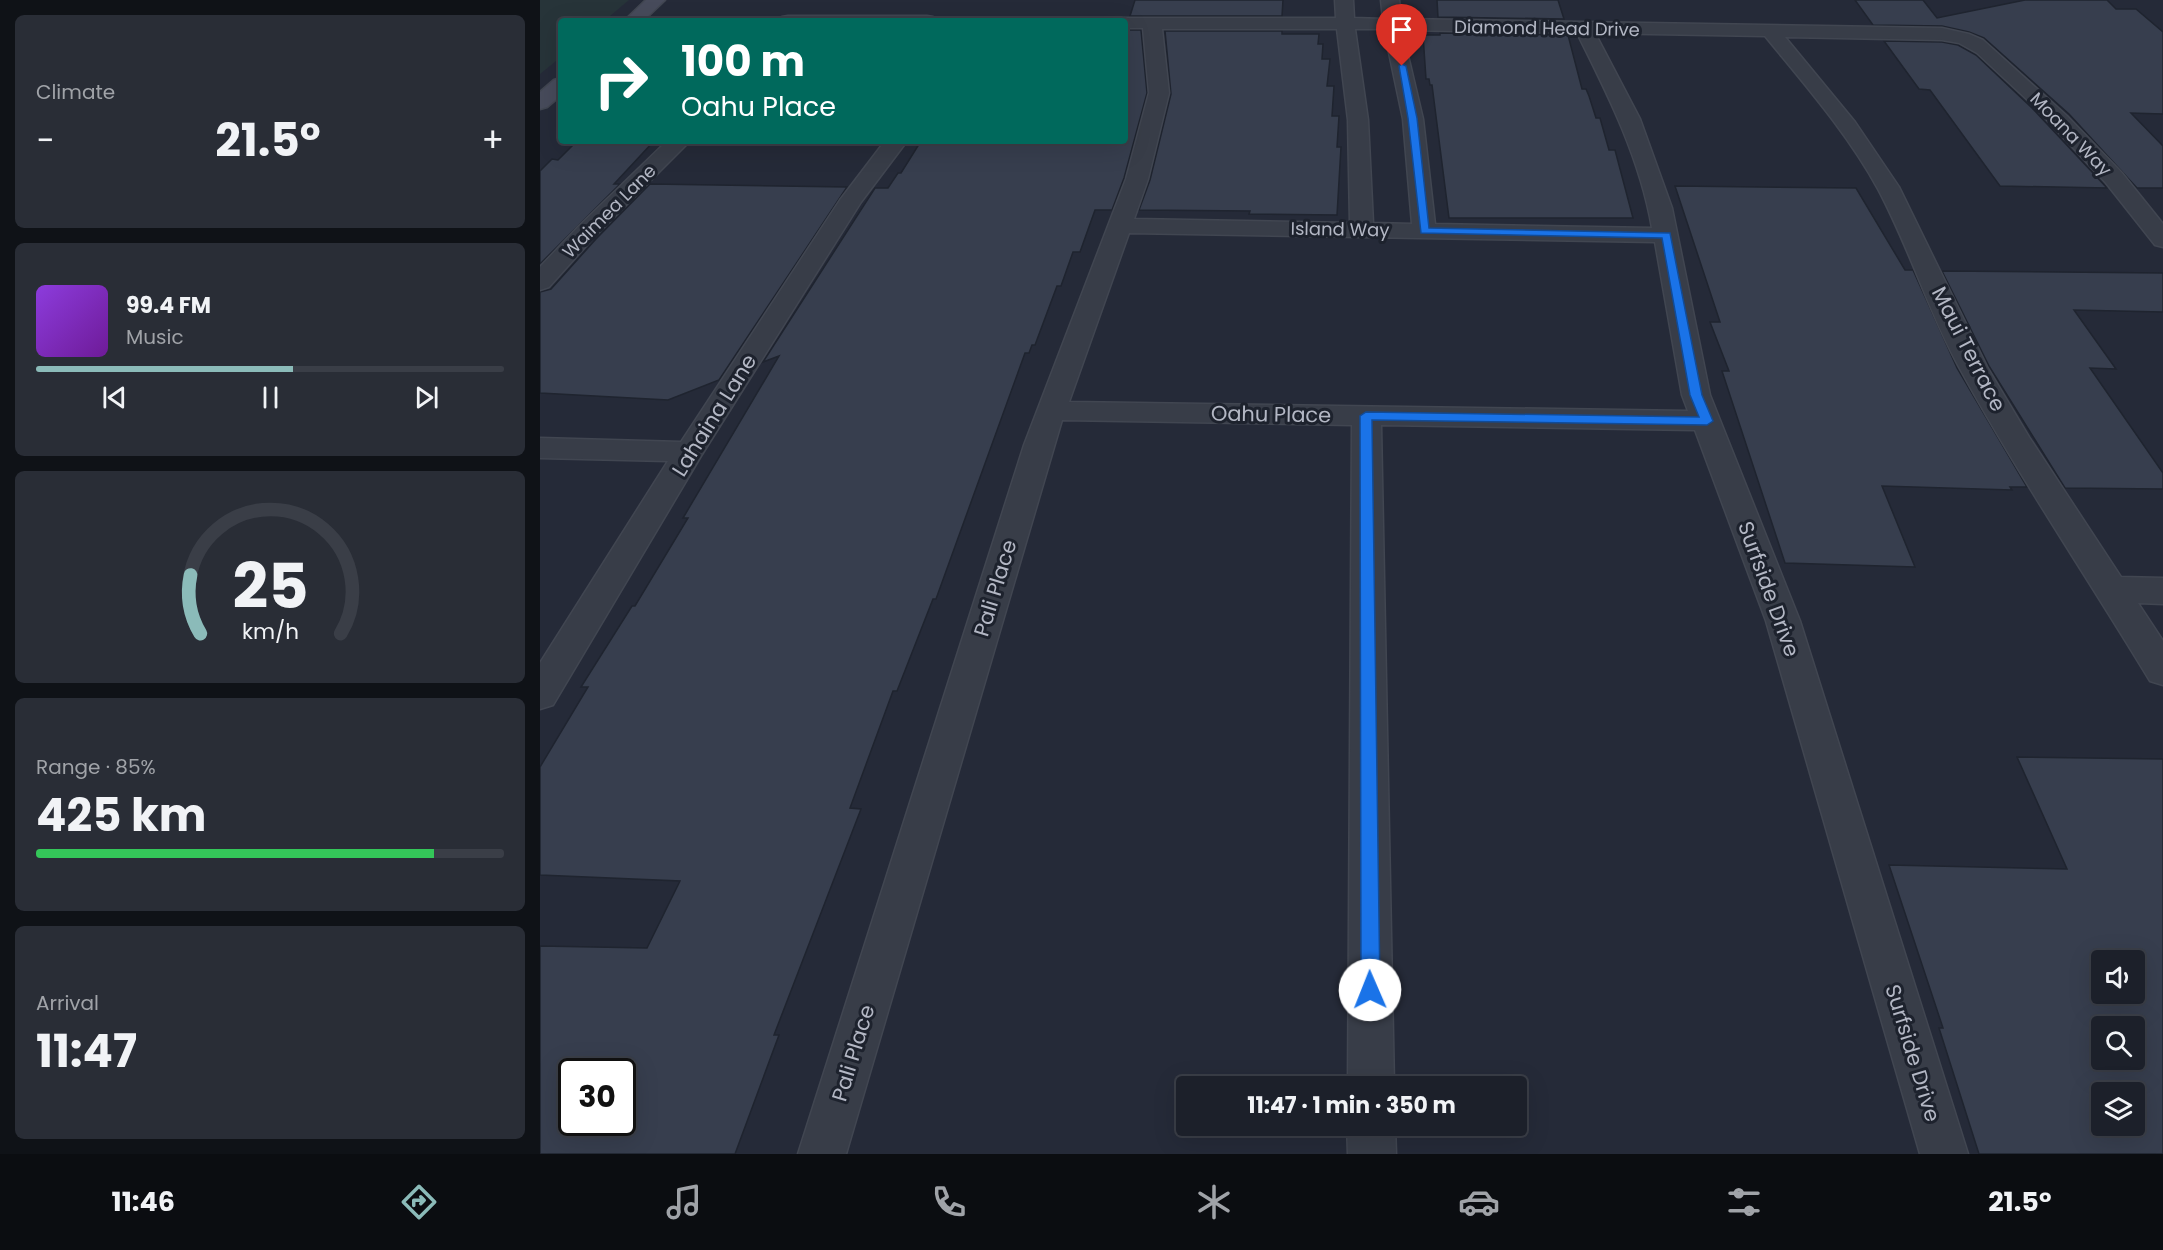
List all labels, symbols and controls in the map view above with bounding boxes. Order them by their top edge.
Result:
pin [1376,4,1427,66]
icon: arrive [1385,13,1418,46]
street label: Diamond Head Drive [1454,14,1640,42]
text: 100 m [681,32,805,91]
icon: right [582,42,660,120]
text: Climate [36,78,115,106]
street label: Moana Way [2025,87,2117,181]
text: Oahu Place [681,88,836,125]
text: 21.5° [215,109,321,172]
text: − [36,117,54,164]
text: + [481,117,504,164]
street label: Waimea Lane [557,159,661,263]
street label: Island Way [1290,216,1390,242]
street label: Maui Terrace [1925,282,2013,416]
text: 99.4 FM [126,290,211,321]
text: Music [126,323,184,351]
street label: Lahaina Lane [665,348,763,482]
icon: previous [98,381,131,414]
icon: pause [254,381,287,414]
icon: next [410,381,443,414]
street label: Oahu Place [1211,398,1331,430]
street label: Surfside Drive [1731,517,1807,661]
street label: Pali Place [967,536,1023,640]
text: 25 [232,542,308,630]
text: km/h [241,616,299,647]
text: Range · 85% [36,753,156,781]
text: 425 km [36,784,206,847]
map controls [2091,950,2145,1136]
button: sound [2091,950,2145,1004]
position arrow [1338,958,1402,1022]
street label: Surfside Drive [1878,981,1948,1125]
text: Arrival [36,989,99,1017]
street label: Pali Place [825,1001,881,1105]
button: search [2091,1016,2145,1070]
text: 11:47 [36,1020,137,1083]
speed limit sign: 30 [558,1058,636,1136]
button: layers [2091,1082,2145,1136]
text: 11:47 · 1 min · 350 m [1247,1090,1456,1121]
icon: directions [398,1181,440,1223]
icon: music [663,1181,705,1223]
icon: phone [928,1181,970,1223]
icon: climate [1193,1181,1235,1223]
icon: car [1458,1181,1500,1223]
icon: filters [1723,1181,1765,1223]
text: 11:46 [112,1183,175,1220]
text: 21.5° [1988,1183,2051,1220]

